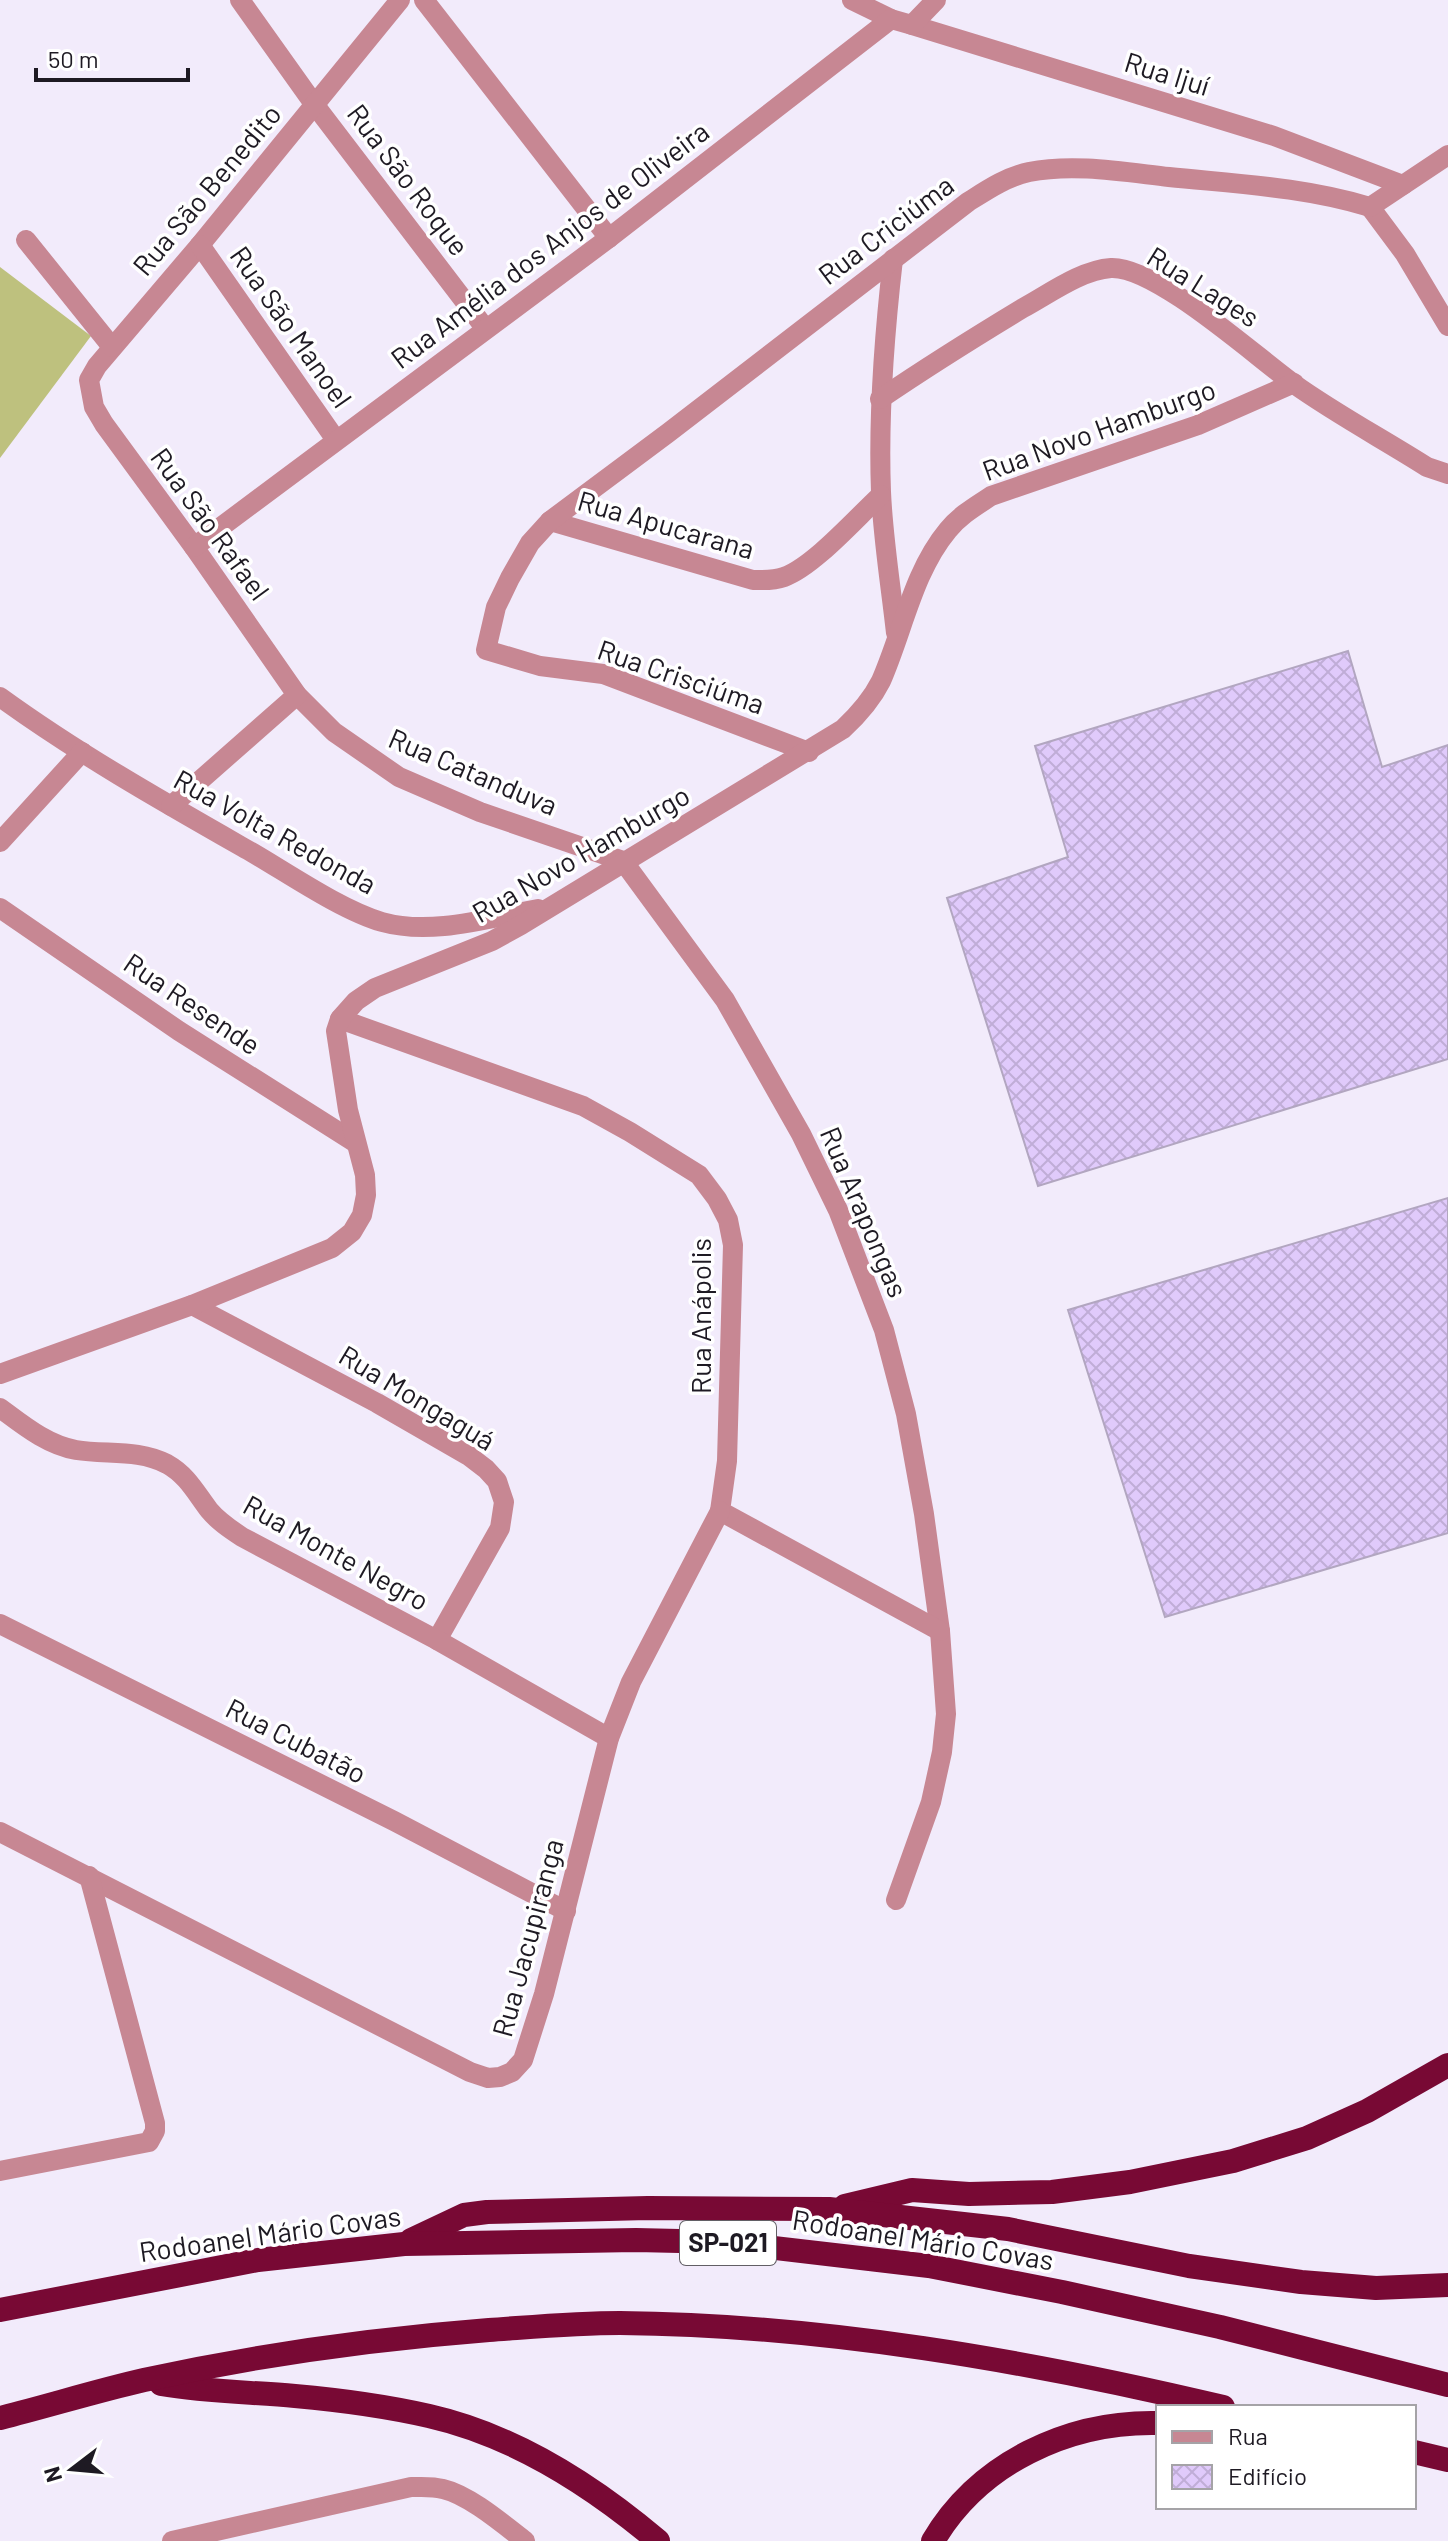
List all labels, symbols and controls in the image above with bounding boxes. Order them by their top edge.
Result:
scale bar [36,32,188,82]
text: 50 m [48,44,99,73]
street label: Rua Ijuí [1121,44,1214,102]
street label: Rua São Benedito [125,97,288,282]
street label: Rua São Roque [341,97,477,262]
street label: Rua Amélia dos Anjos de Oliveira [384,113,715,375]
street label: Rua Criciúma [811,167,960,291]
street label: Rua São Manoel [224,239,360,414]
street label: Rua Lages [1141,239,1266,334]
street label: Rua Novo Hamburgo [977,371,1220,487]
street label: Rua São Rafael [144,441,277,606]
street label: Rua Apucarana [574,483,759,565]
street label: Rua Crisciúma [593,632,769,720]
street label: Rua Catanduva [384,720,563,822]
street label: Rua Volta Redonda [168,761,383,901]
street label: Rua Novo Hamburgo [466,777,695,929]
street label: Rua Resende [118,945,267,1061]
street label: Rua Arapongas [814,1121,916,1302]
street label: Rua Anápolis [683,1238,717,1394]
street label: Rua Mongaguá [333,1337,502,1457]
street label: Rua Monte Negro [238,1487,435,1617]
street label: Rua Cubatão [221,1690,372,1790]
street label: Rua Jacupiranga [484,1835,570,2040]
street label: Rodoanel Mário Covas [137,2198,403,2268]
street label: Rodoanel Mário Covas [790,2202,1056,2276]
road number: SP-021 [680,2221,776,2265]
legend [1156,2405,1416,2509]
text: Rua [1228,2421,1268,2450]
north arrow [32,2429,112,2509]
text: Edifício [1228,2461,1307,2490]
text: N [37,2464,66,2485]

